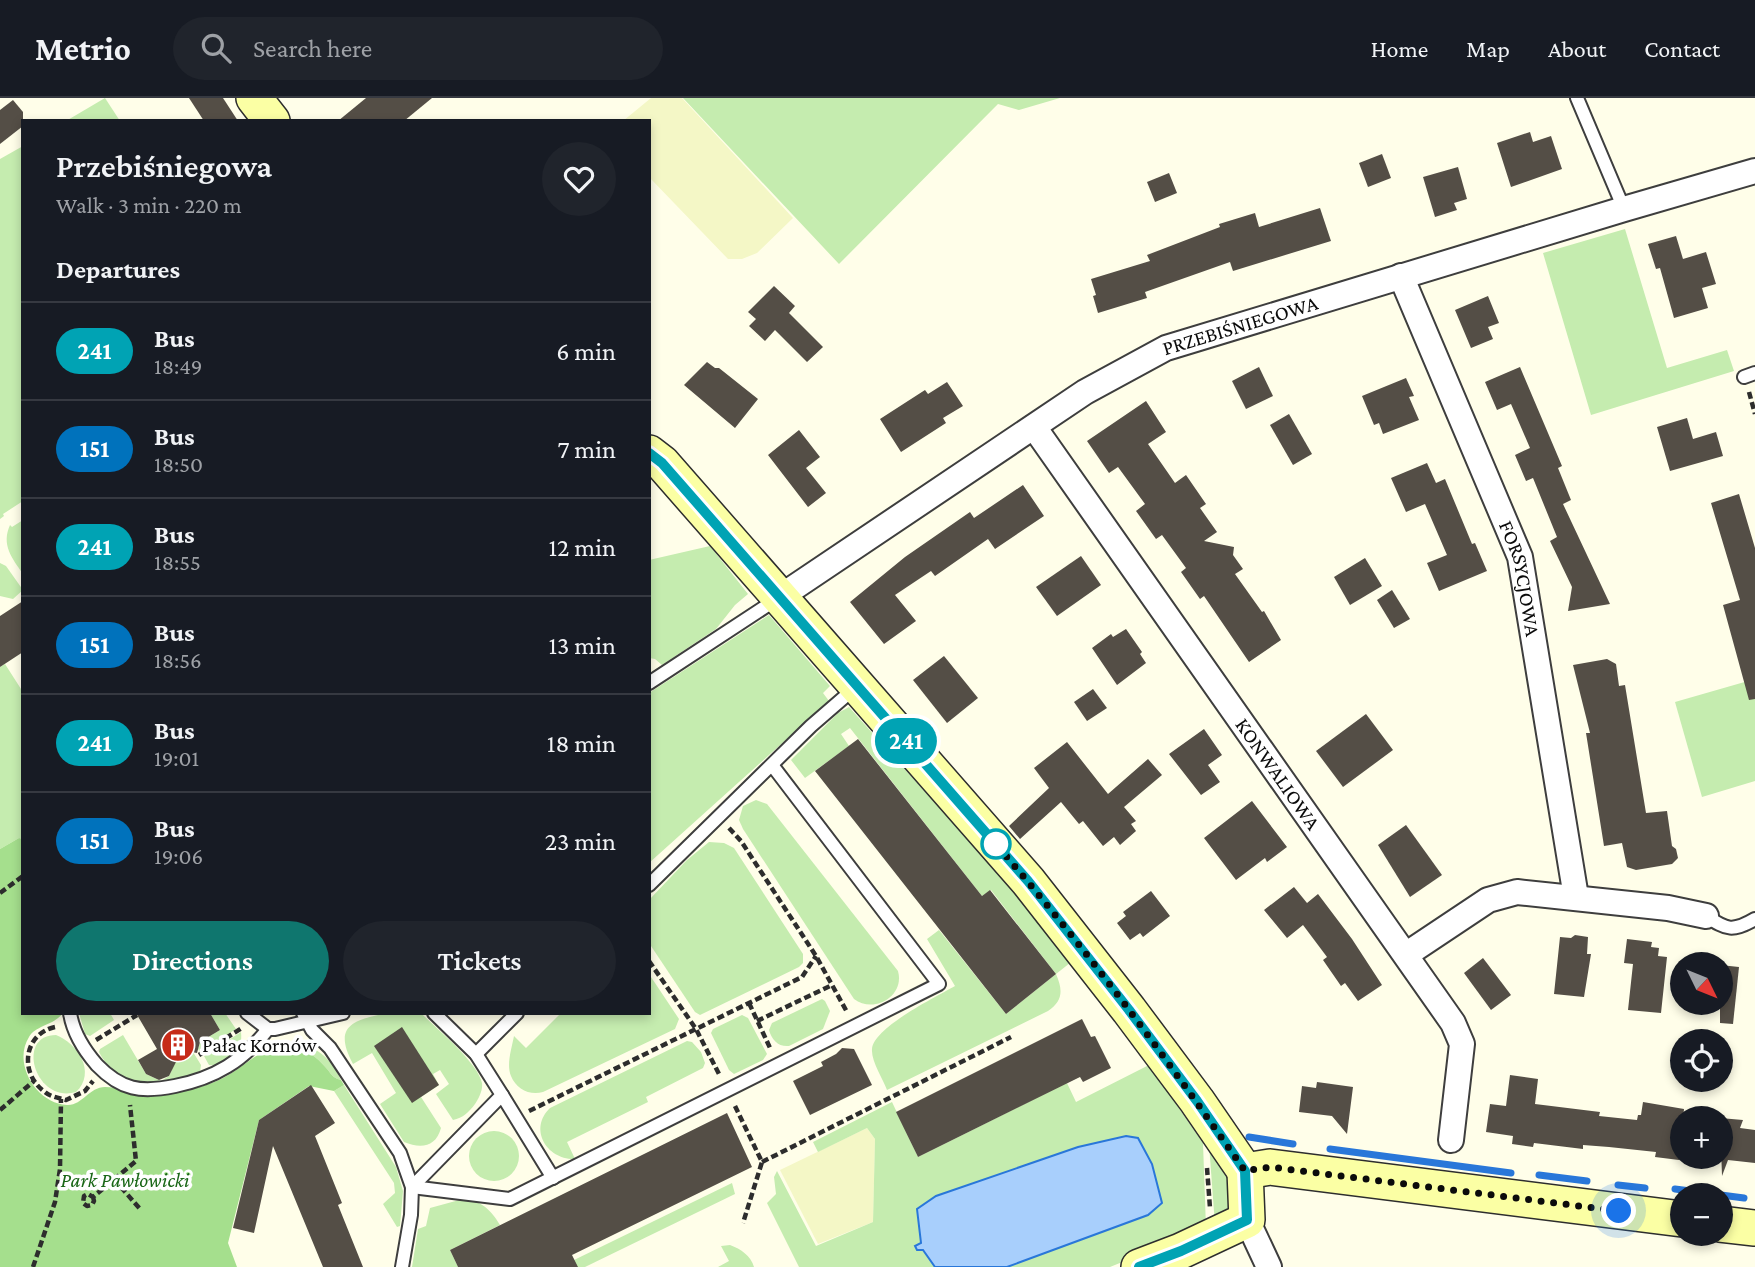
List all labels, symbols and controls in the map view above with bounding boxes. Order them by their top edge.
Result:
search box [173,17,663,80]
icon: search [197,29,235,67]
text: Metrio [35,30,131,67]
text: Search here [253,34,372,63]
text: Home [1371,35,1428,62]
text: Map [1466,35,1510,62]
text: About [1548,35,1606,62]
text: Contact [1644,35,1720,62]
button: heart [542,142,616,216]
text: Przebiśniegowa [56,147,272,184]
text: Walk · 3 min · 220 m [56,192,242,218]
text: Departures [56,255,180,284]
street label: PRZEBIŚNIEGOWA [1159,291,1321,360]
text: Bus [154,324,195,353]
text: 241 [77,337,112,364]
text: 6 min [556,337,616,366]
text: 18:49 [154,353,202,379]
text: Bus [154,422,195,451]
text: 151 [80,435,109,462]
text: 7 min [557,435,616,464]
text: 18:50 [154,451,203,477]
street label: FORSYCJOWA [1494,517,1545,638]
text: Bus [154,520,195,549]
text: 241 [77,533,112,560]
text: 12 min [548,533,616,562]
text: 18:55 [154,549,201,575]
text: Bus [154,618,195,647]
text: 151 [80,631,109,658]
text: 13 min [548,631,616,660]
text: 18:56 [154,647,202,673]
street label: KONWALIOWA [1230,713,1325,834]
text: Bus [154,716,195,745]
line badge: 241 [866,718,946,764]
text: 241 [889,727,923,754]
text: 241 [77,729,112,756]
text: 18 min [547,729,616,758]
text: 19:01 [154,745,199,771]
text: Bus [154,814,195,843]
text: 151 [80,827,109,854]
text: 23 min [545,827,616,856]
unlabelled marker [981,829,1011,859]
text: 19:06 [154,843,203,869]
button: Directions [56,921,329,1001]
button: Tickets [343,921,616,1001]
north arrow [1670,952,1732,1015]
map controls [1670,952,1733,1246]
building icon: Pałac Kornów [159,1026,197,1064]
button: locate [1670,1029,1733,1092]
place label: Pałac Kornów [202,1033,317,1057]
button: + [1670,1106,1733,1169]
park label: Park Pawłowicki [60,1168,190,1192]
button: − [1670,1183,1733,1246]
your location [1601,1193,1636,1228]

